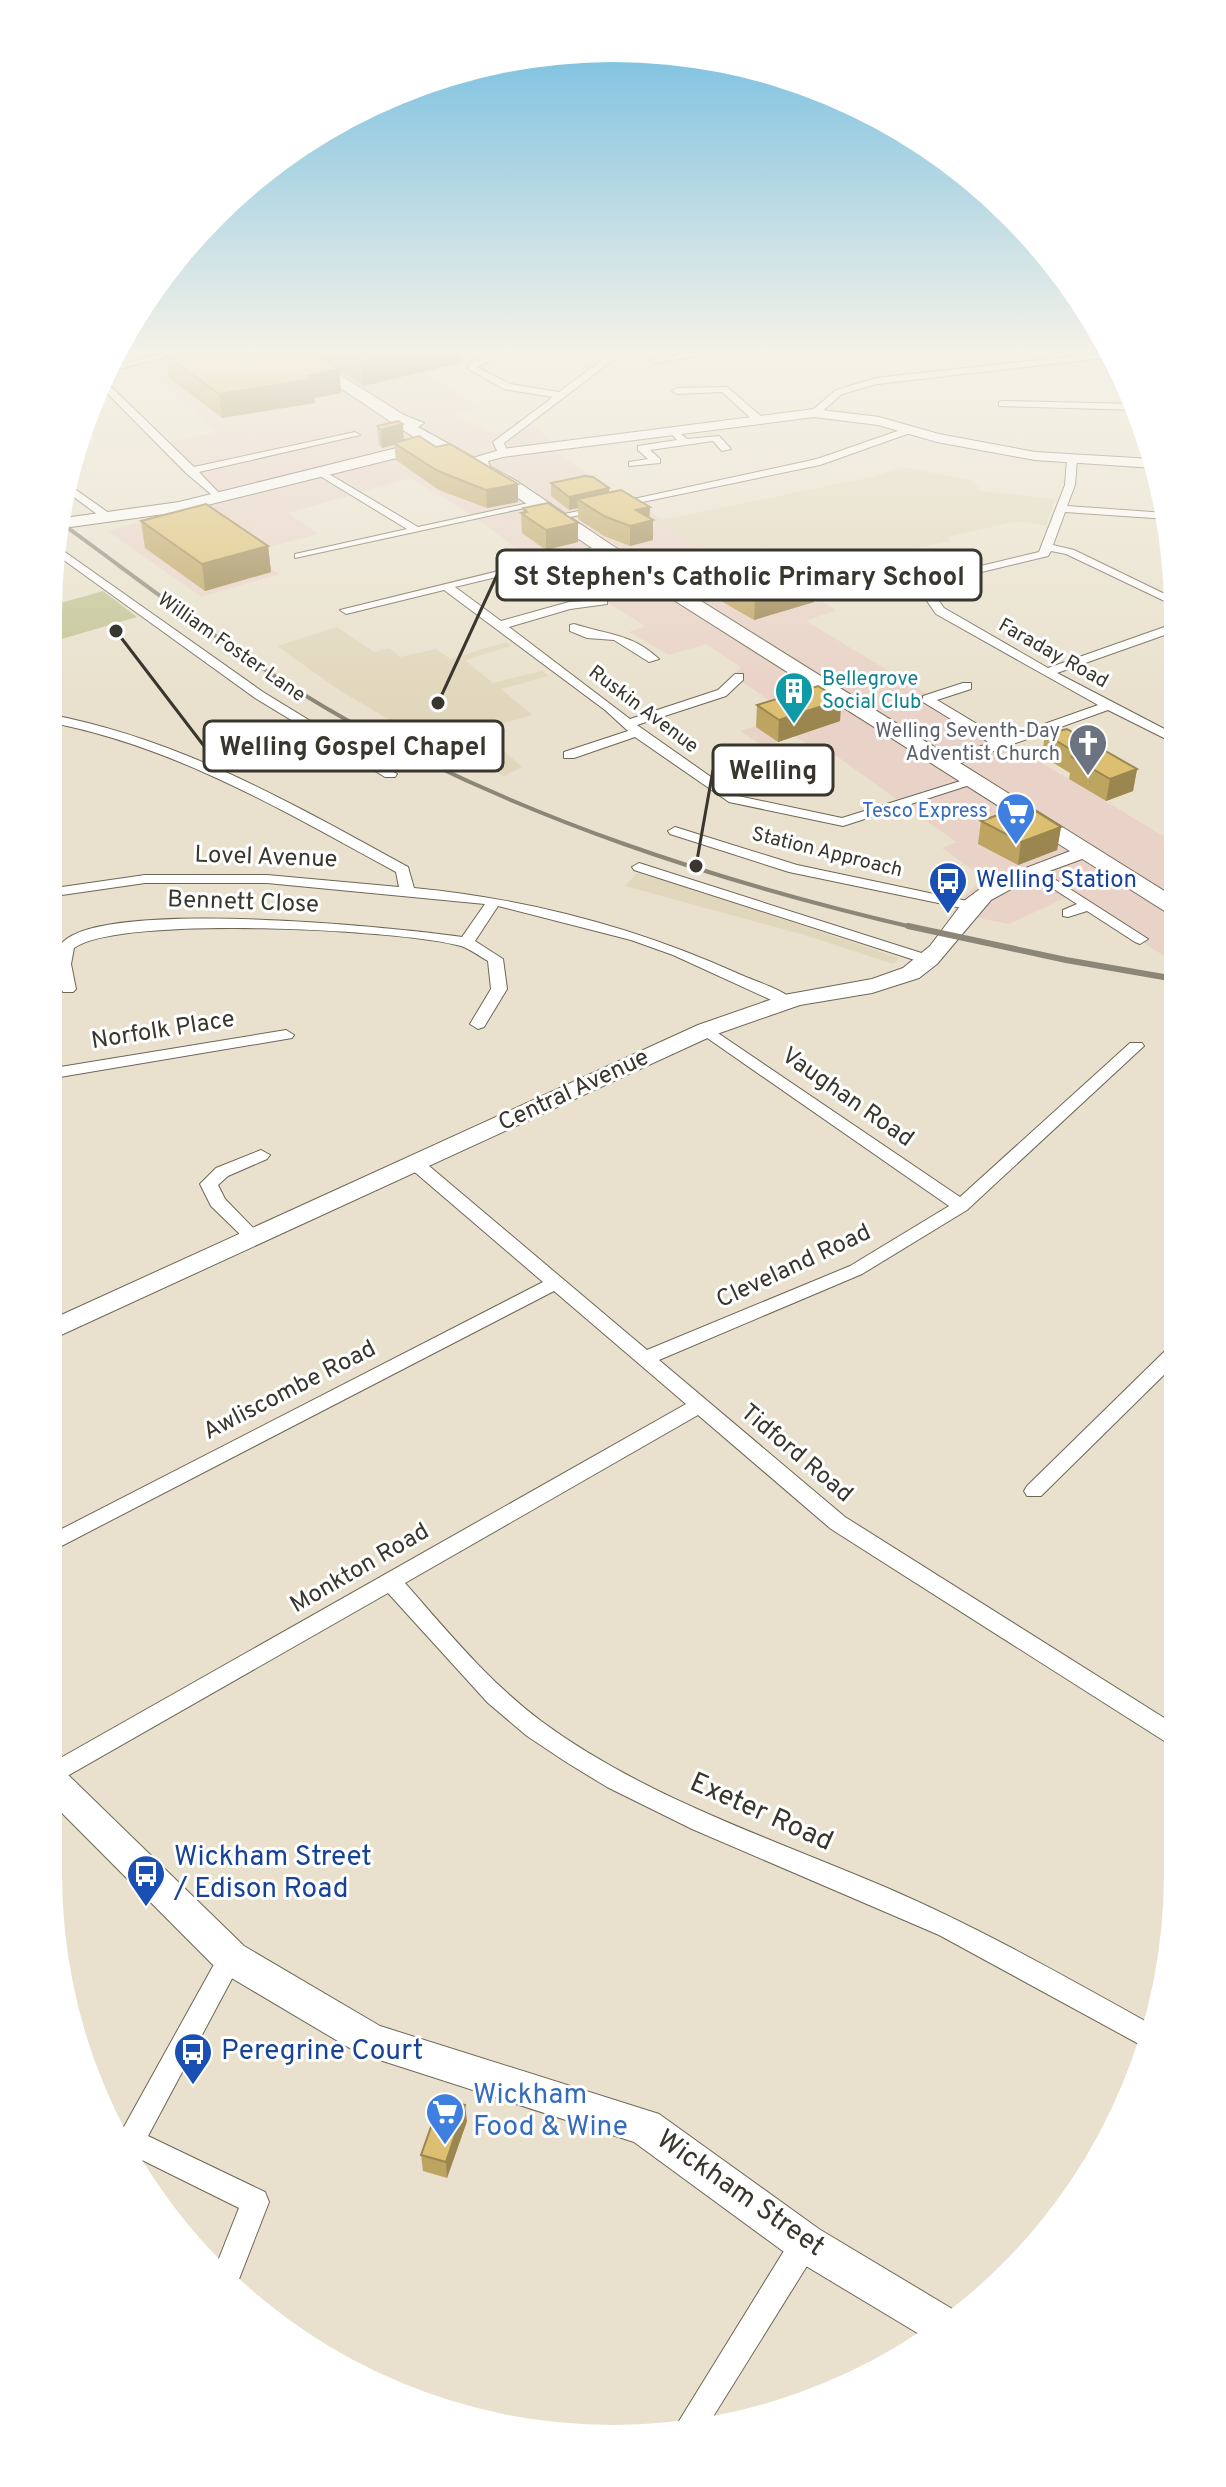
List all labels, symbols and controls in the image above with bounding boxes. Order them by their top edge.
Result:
callout: St Stephen's Catholic Primary School [497,550,981,600]
text: St Stephen's Catholic Primary School [513,562,965,595]
street label: William Foster Lane [152,587,310,709]
street label: Faraday Road [993,613,1113,695]
street label: Ruskin Avenue [583,660,703,760]
place label: Bellegrove Social Club [822,667,921,716]
building icon: Bellegrove Social Club [773,670,815,725]
place label: Welling Seventh-Day Adventist Church [875,719,1060,768]
callout: Welling Gospel Chapel [204,721,503,771]
church icon: Welling Seventh-Day Adventist Church [1067,722,1109,777]
text: Welling Gospel Chapel [219,732,487,765]
callout: Welling [713,745,833,795]
text: Welling [729,756,817,789]
supermarket icon: Tesco Express [995,791,1037,846]
place label: Tesco Express [862,799,988,825]
street label: Station Approach [749,822,905,884]
street label: Lovel Avenue [194,841,338,875]
bus stop icon: Welling Station [927,860,969,915]
place label: Welling Station [976,866,1137,896]
street label: Bennett Close [167,885,319,921]
street label: Norfolk Place [89,1005,237,1057]
street label: Vaughan Road [775,1041,919,1155]
street label: Central Avenue [494,1043,654,1139]
street label: Cleveland Road [712,1218,876,1316]
street label: Awliscombe Road [199,1335,381,1447]
street label: Tidford Road [734,1398,858,1510]
street label: Monkton Road [285,1517,435,1621]
street label: Exeter Road [684,1765,838,1861]
place label: Wickham Street / Edison Road [173,1840,372,1908]
bus stop icon: Wickham Street / Edison Road [125,1853,167,1908]
bus stop icon: Peregrine Court [172,2031,214,2086]
place label: Peregrine Court [221,2034,423,2070]
place label: Wickham Food & Wine [473,2078,628,2146]
supermarket icon: Wickham Food & Wine [424,2091,466,2146]
street label: Wickham Street [649,2123,831,2265]

